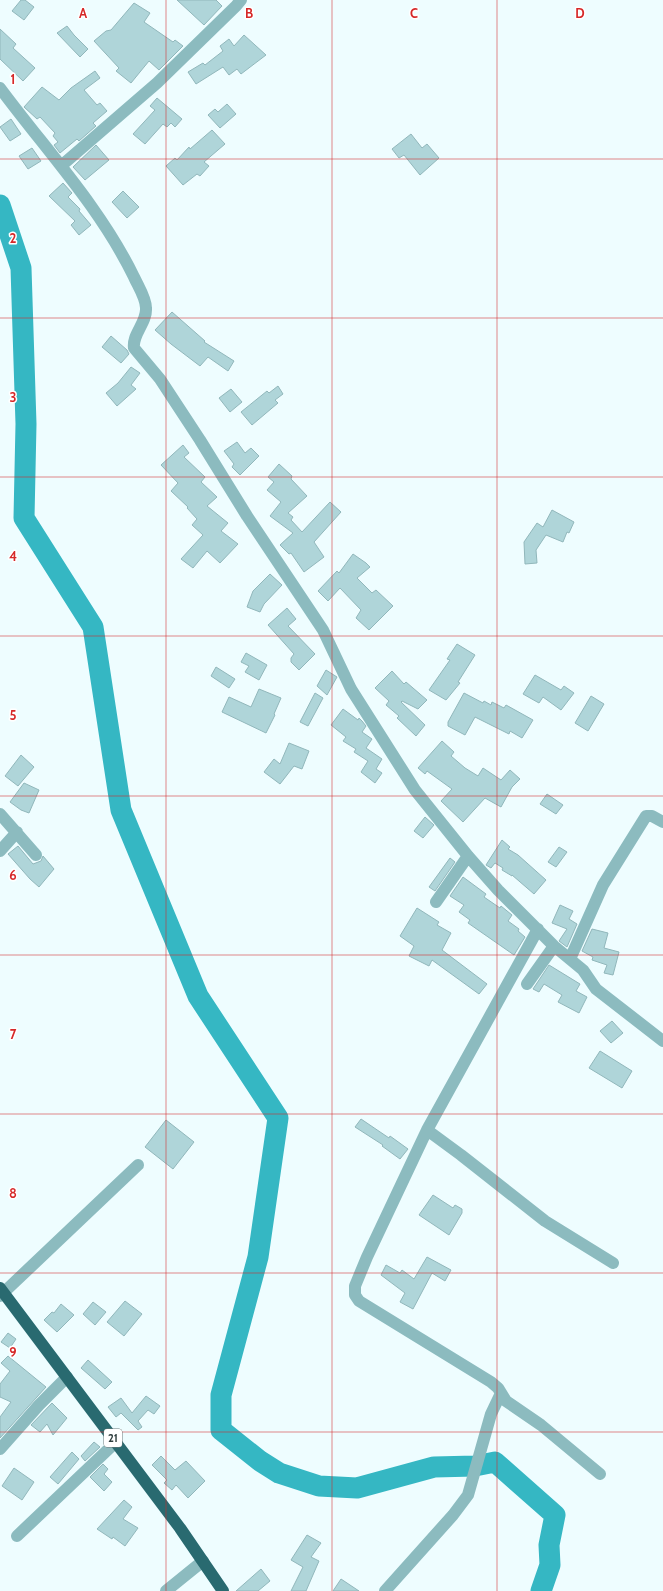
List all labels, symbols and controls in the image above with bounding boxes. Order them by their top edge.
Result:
text: A [79,5,88,21]
text: B [245,5,253,21]
text: C [410,5,418,21]
text: D [575,5,585,21]
text: 1 [11,71,15,87]
text: 2 [10,230,17,246]
text: 3 [9,389,17,405]
text: 4 [9,548,17,564]
text: 5 [10,707,17,723]
text: 6 [9,867,17,883]
text: 7 [10,1026,17,1042]
text: 8 [9,1185,17,1201]
text: 9 [9,1344,17,1360]
road number: 21 [104,1429,122,1447]

